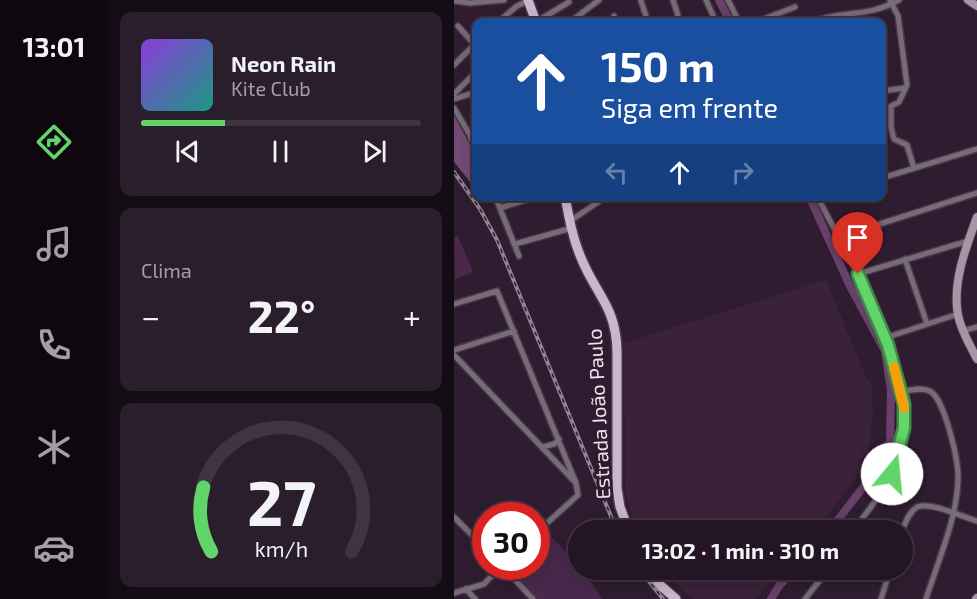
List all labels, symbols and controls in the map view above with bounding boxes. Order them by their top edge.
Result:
text: 13:01 [23,30,85,62]
text: 150 m [601,40,715,90]
icon: ahead [502,42,580,120]
text: Neon Rain [231,50,336,76]
text: Kite Club [231,76,311,100]
text: Siga em frente [601,91,778,123]
icon: directions [33,121,75,163]
icon: previous [171,135,204,168]
icon: pause [264,135,297,168]
icon: next [358,135,391,168]
icon: left [600,156,633,189]
icon: ahead [663,156,696,189]
icon: right [726,156,759,189]
pin [832,212,883,274]
icon: arrive [841,221,874,254]
icon: music [33,223,75,265]
text: Clima [141,258,192,282]
text: 22° [248,288,315,342]
text: − [141,296,160,336]
text: + [403,296,421,336]
icon: phone [33,324,75,366]
street label: Estrada João Paulo [582,328,614,500]
icon: climate [33,426,75,468]
position arrow [860,442,924,506]
text: 27 [246,464,316,539]
speed limit sign: 30 [472,502,550,580]
icon: car [33,527,75,569]
text: km/h [254,537,308,562]
text: 13:02 · 1 min · 310 m [642,537,839,563]

